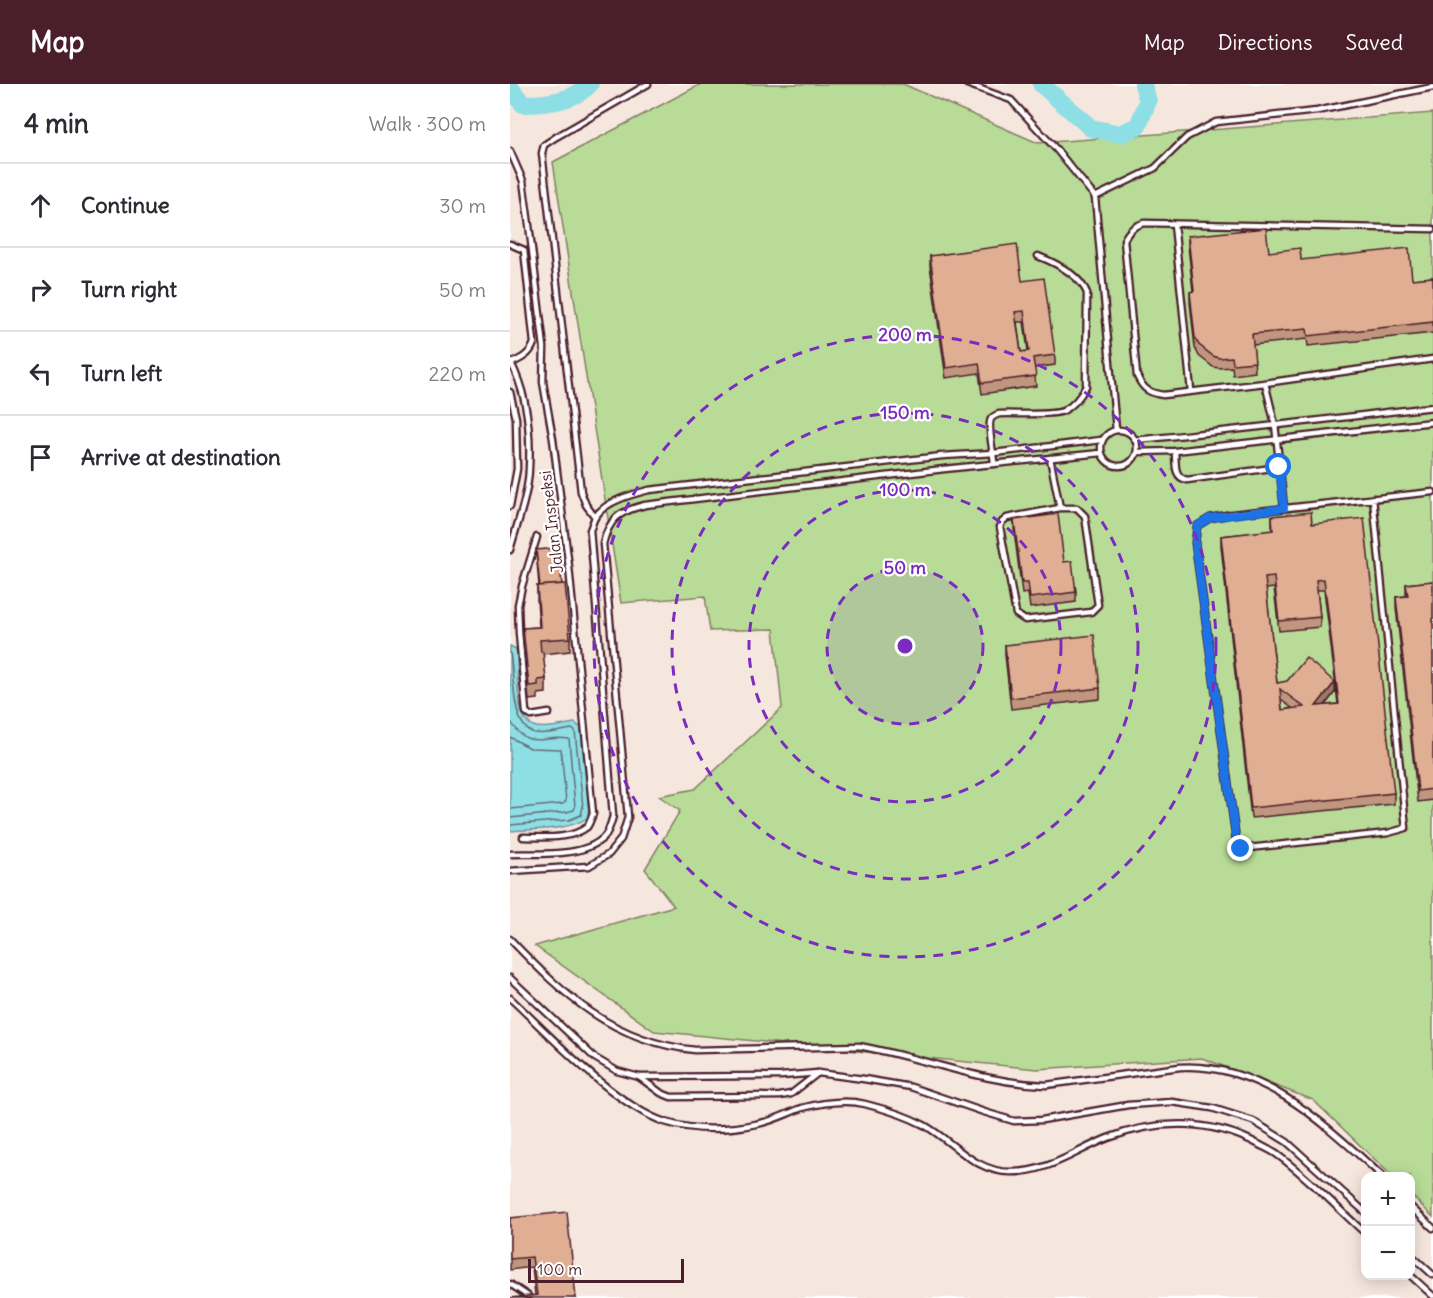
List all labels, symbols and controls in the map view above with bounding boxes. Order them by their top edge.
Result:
text: Map [30,24,84,60]
text: Map [1144,29,1185,56]
text: Directions [1218,29,1312,56]
text: Saved [1345,29,1403,56]
text: 4 min [24,107,89,140]
text: Walk · 300 m [368,111,486,136]
icon: ahead [24,189,57,222]
text: Continue [81,191,170,219]
text: 30 m [439,193,486,218]
icon: right [24,273,57,306]
text: Turn right [81,275,177,303]
text: 50 m [439,277,486,302]
text: 200 m [878,323,932,346]
icon: left [24,357,57,390]
text: Turn left [81,359,162,387]
text: 220 m [429,361,486,386]
text: 150 m [880,401,930,424]
icon: arrive [24,441,57,474]
text: Arrive at destination [81,443,281,471]
route start [1265,453,1291,479]
street label: Jalan Inspeksi [535,470,567,574]
text: 100 m [880,478,931,501]
text: 50 m [884,556,926,579]
centre of rings [895,636,915,656]
route end [1227,835,1253,861]
map controls [1361,1172,1415,1280]
button: + [1361,1172,1415,1226]
button: − [1361,1226,1415,1280]
scale bar [528,1256,684,1284]
text: 100 m [537,1259,582,1279]

